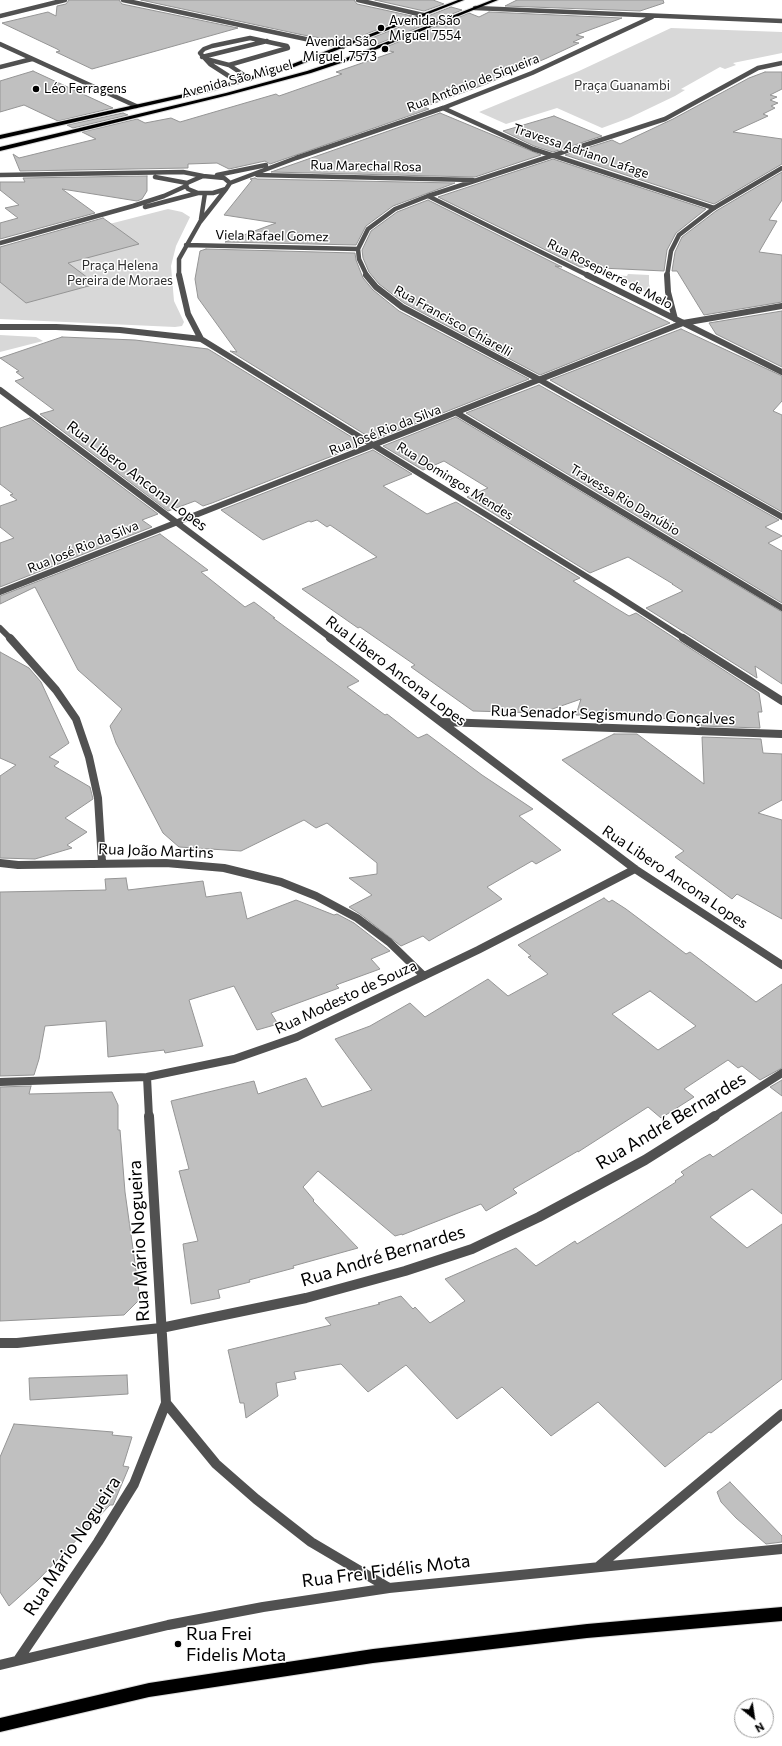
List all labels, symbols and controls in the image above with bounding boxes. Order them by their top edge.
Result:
place label: Avenida São Miguel 7554 [389,13,461,44]
marker: Avenida São Miguel 7554 [376,23,386,33]
place label: Avenida São Miguel, 7573 [303,34,377,65]
marker: Avenida São Miguel, 7573 [380,44,390,54]
street label: Rua Antônio de Siqueira [405,51,541,115]
street label: Avenida São Miguel [180,57,294,101]
park label: Praça Guanambi [574,78,670,94]
place label: Léo Ferragens [44,81,127,97]
marker: Léo Ferragens [31,84,41,94]
street label: Travessa Adriano Lafage [511,120,651,182]
street label: Rua Marechal Rosa [310,157,422,175]
street label: Viela Rafael Gomez [215,227,329,245]
street label: Rua Rosepierre de Melo [545,236,675,312]
park label: Praça Helena Pereira de Moraes [67,258,173,289]
street label: Rua Francisco Chiarelli [391,282,515,360]
street label: Rua José Rio da Silva [327,401,443,459]
street label: Rua Libero Ancona Lopes [63,417,211,535]
street label: Rua Domingos Mendes [394,439,516,523]
street label: Travessa Rio Danúbio [567,461,683,539]
street label: Rua José Rio da Silva [25,518,141,576]
street label: Rua Libero Ancona Lopes [322,612,470,730]
street label: Rua Senador Segismundo Gonçalves [490,702,736,728]
street label: Rua Libero Ancona Lopes [599,822,751,932]
street label: Rua João Martins [98,840,214,862]
street label: Rua Modesto de Souza [272,956,420,1038]
street label: Rua André Bernardes [592,1068,750,1174]
street label: Rua Mário Nogueira [124,1160,154,1322]
street label: Rua André Bernardes [298,1221,468,1291]
street label: Rua Mário Nogueira [19,1472,125,1620]
street label: Rua Frei Fidélis Mota [300,1550,472,1592]
place label: Rua Frei Fidelis Mota [186,1623,286,1666]
marker: Rua Frei Fidelis Mota [173,1639,183,1649]
north arrow [734,1698,774,1738]
text: N [753,1720,767,1736]

